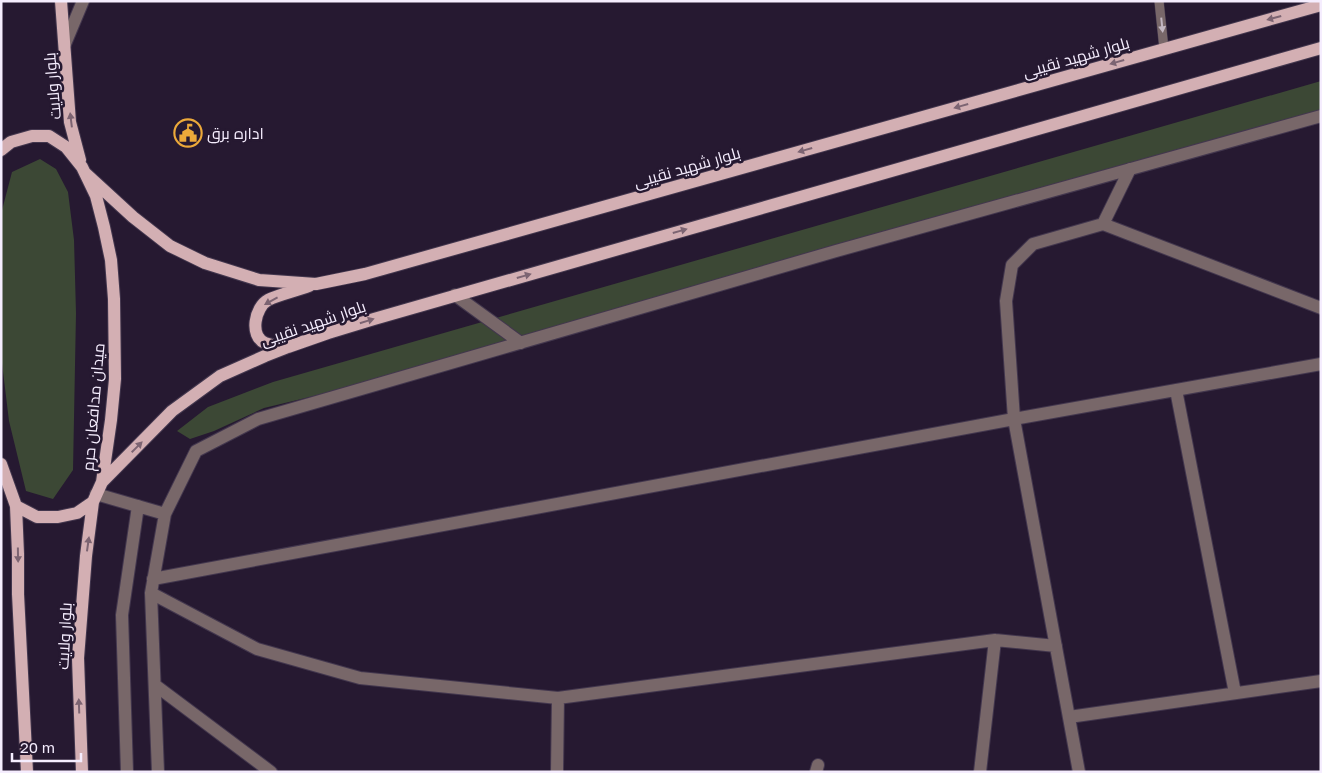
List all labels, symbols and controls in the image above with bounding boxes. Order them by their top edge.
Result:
one-way arrow [1266,14,1281,22]
one-way arrow [1158,17,1166,33]
street label: بلوار شهید نقیبی [1020,32,1132,83]
street label: بلوار ولایت [39,52,65,120]
one-way arrow [1110,58,1125,66]
one-way arrow [953,102,968,110]
one-way arrow [67,112,75,128]
public building icon: اداره برق [173,118,203,148]
place label: اداره برق [207,123,264,144]
street label: بلوار شهید نقیبی [631,142,743,193]
one-way arrow [797,147,812,155]
one-way arrow [672,227,687,235]
one-way arrow [516,271,531,279]
street label: بلوار شهید نقیبی [258,296,369,351]
one-way arrow [263,297,278,305]
one-way arrow [360,316,375,324]
street label: میدان مدافعان حرم [77,342,111,472]
one-way arrow [131,441,143,453]
one-way arrow [84,535,92,551]
one-way arrow [14,547,22,563]
street label: بلوار ولایت [52,602,76,670]
one-way arrow [75,697,83,713]
scale bar [12,730,81,762]
text: 20 m [20,738,55,756]

